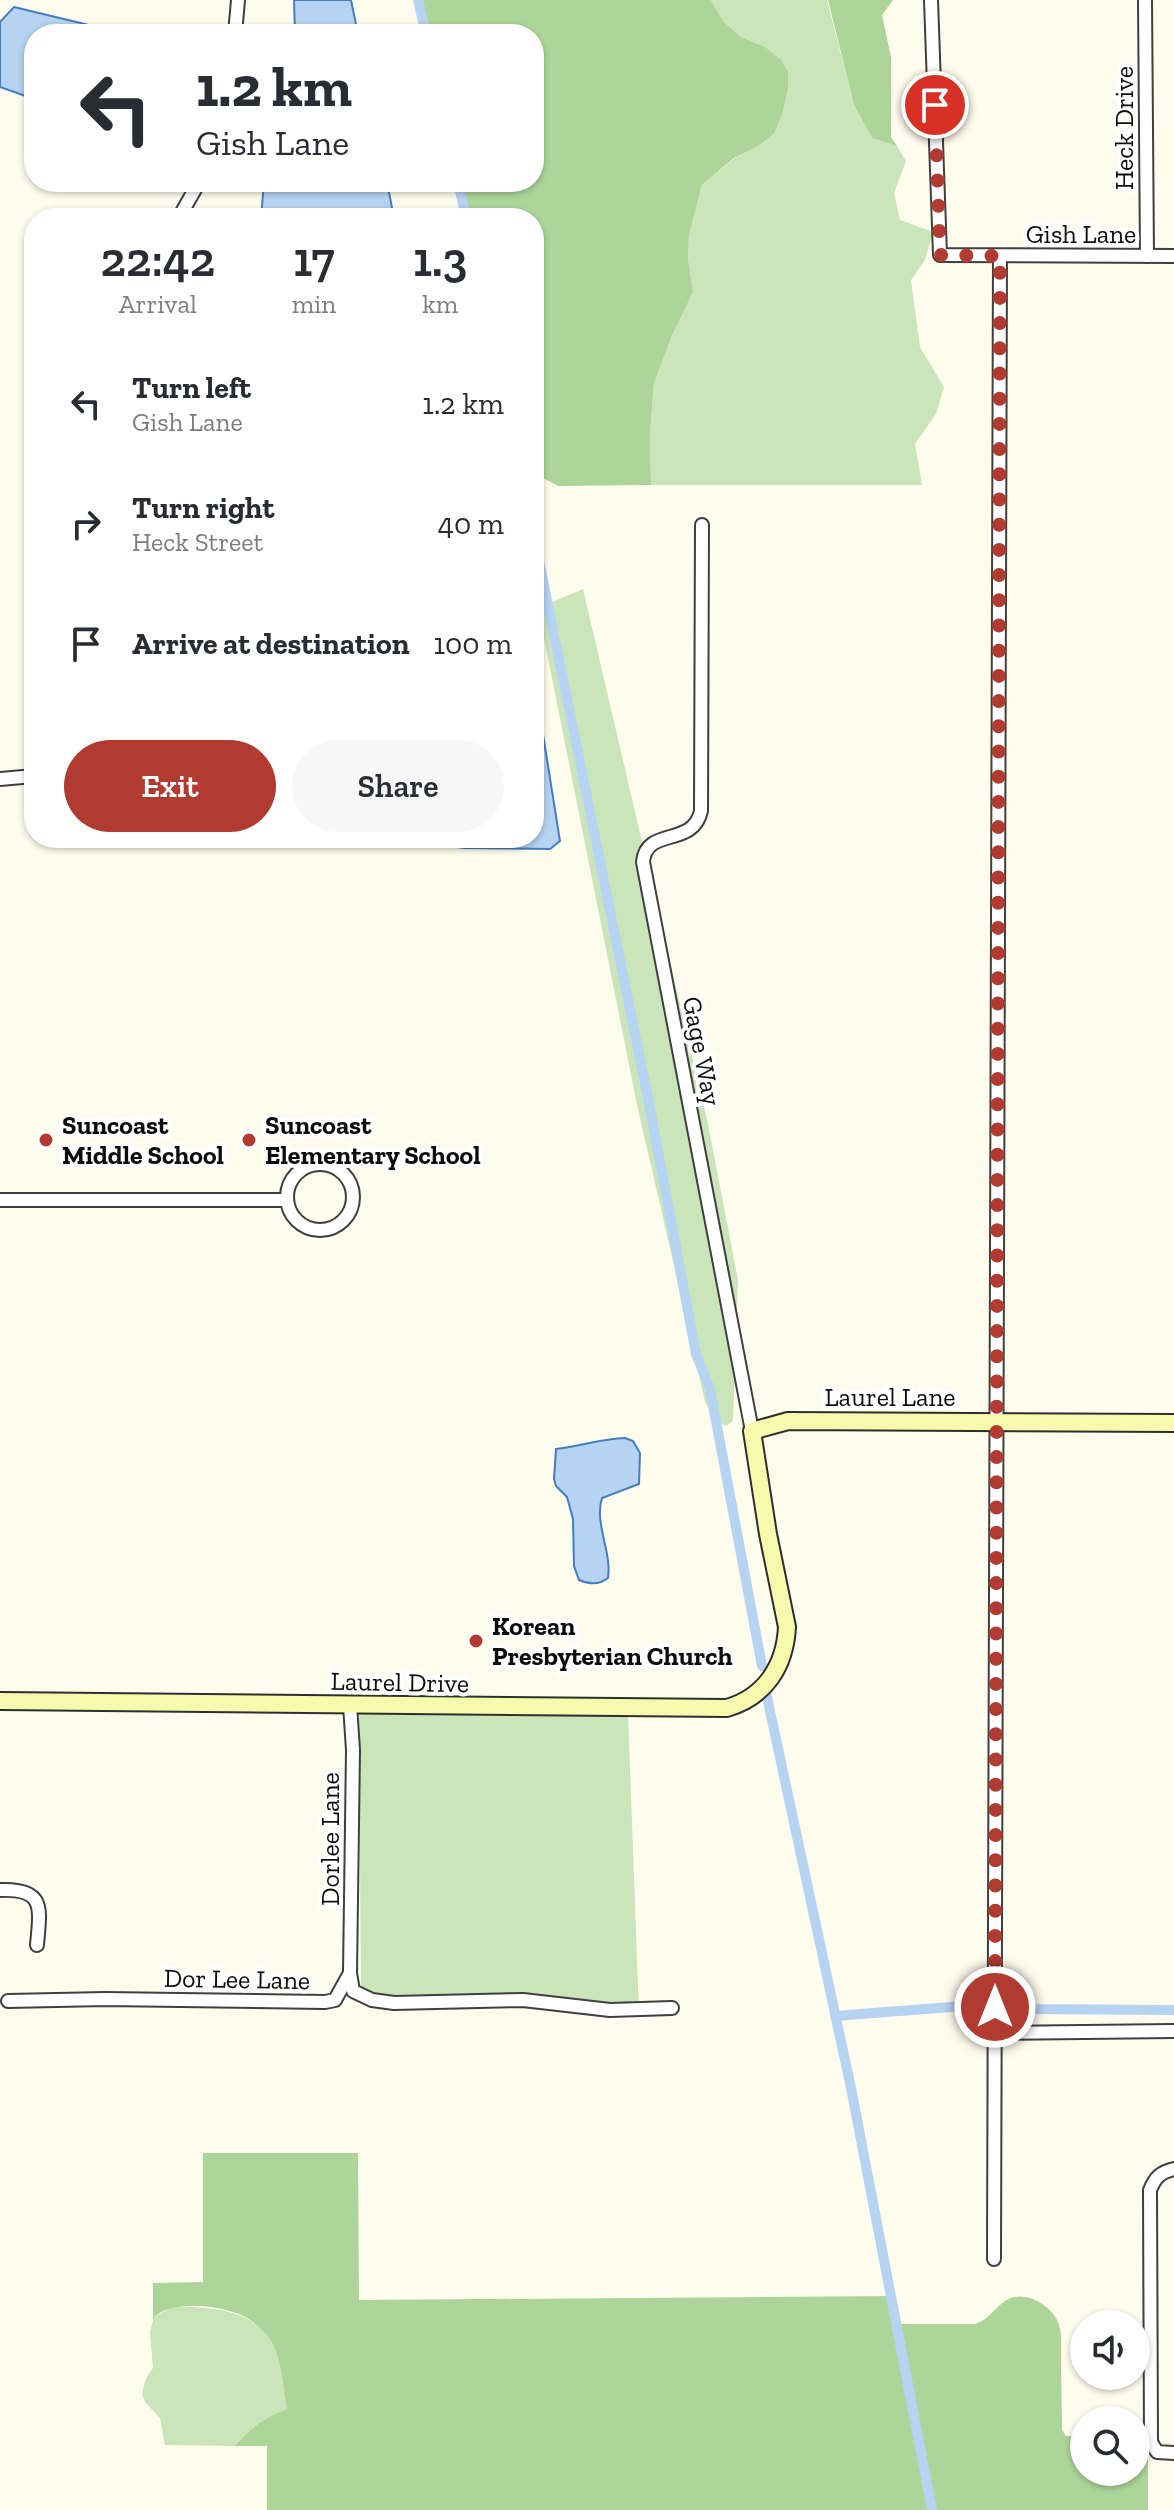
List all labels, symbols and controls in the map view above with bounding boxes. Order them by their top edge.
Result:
text: 1.2 km [196,53,352,120]
icon: left [64,56,168,160]
street label: Heck Drive [1108,66,1140,190]
pin [901,71,969,139]
icon: arrive [913,83,957,127]
text: Gish Lane [196,121,349,164]
street label: Gish Lane [1026,218,1136,250]
text: 22:42 [101,231,215,288]
text: 17 [293,231,335,288]
text: 1.3 [413,231,467,288]
text: Arrival [119,288,197,320]
text: min [292,288,336,320]
text: km [422,288,458,320]
text: Turn left [132,370,251,406]
icon: left [64,382,108,426]
text: 1.2 km [422,386,504,422]
text: Gish Lane [132,406,243,438]
text: Turn right [132,490,274,526]
icon: right [64,502,108,546]
text: 40 m [438,506,504,542]
text: Heck Street [132,526,263,558]
icon: arrive [64,622,108,666]
text: Arrive at destination [132,626,409,662]
text: 100 m [433,626,512,662]
button: Exit [64,740,276,832]
button: Share [292,740,504,832]
street label: Gage Way [676,994,728,1109]
place label: Suncoast Middle School [62,1109,224,1171]
place label: Suncoast Elementary School [265,1109,481,1171]
marker: Suncoast Middle School [37,1131,55,1149]
marker: Suncoast Elementary School [240,1131,258,1149]
street label: Laurel Lane [824,1381,956,1413]
place label: Korean Presbyterian Church [492,1610,733,1672]
marker: Korean Presbyterian Church [467,1632,485,1650]
street label: Laurel Drive [330,1665,470,1699]
street label: Dorlee Lane [314,1772,346,1906]
street label: Dor Lee Lane [164,1962,310,1996]
position arrow [953,1965,1037,2049]
map controls [1070,2310,1150,2486]
button: sound [1070,2310,1150,2390]
button: search [1070,2406,1150,2486]

